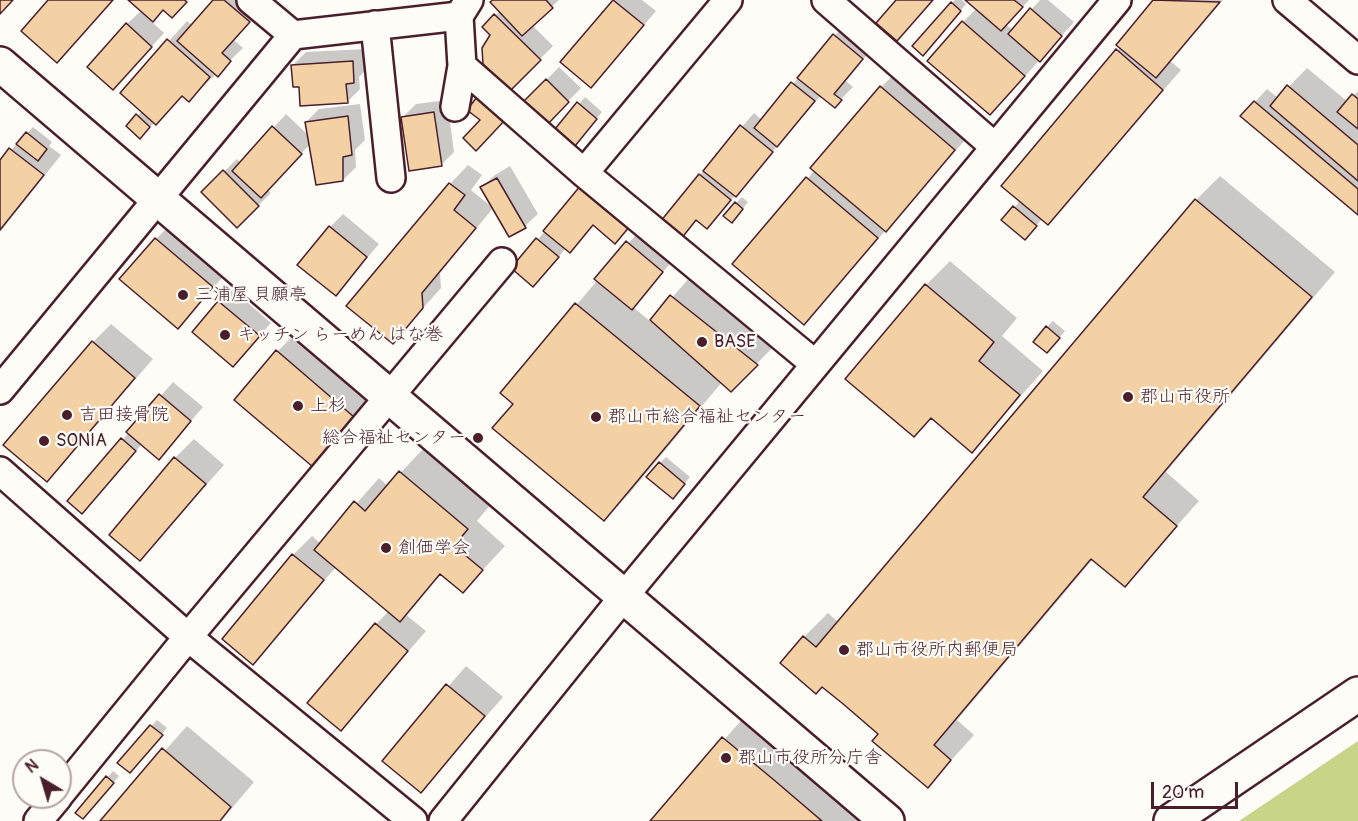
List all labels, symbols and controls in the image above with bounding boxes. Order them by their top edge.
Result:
place label: 三浦屋 貝願亭 [195,284,307,306]
marker: 三浦屋 貝願亭 [176,288,190,302]
place label: キッチン らーめん はな巻 [237,324,443,346]
marker: キッチン らーめん はな巻 [218,328,232,342]
place label: BASE [714,331,756,353]
marker: BASE [695,335,709,349]
place label: 郡山市役所 [1140,386,1230,408]
marker: 郡山市役所 [1121,390,1135,404]
place label: 上杉 [310,395,346,417]
marker: 上杉 [291,399,305,413]
place label: 吉田接骨院 [79,404,169,426]
place label: 郡山市総合福祉センター [608,406,806,428]
marker: 吉田接骨院 [60,408,74,422]
marker: 郡山市総合福祉センター [589,410,603,424]
place label: 総合福祉センター [322,427,466,449]
place label: SONIA [56,430,107,452]
marker: 総合福祉センター [471,431,485,445]
marker: SONIA [37,434,51,448]
place label: 創価学会 [398,537,470,559]
marker: 創価学会 [379,541,393,555]
place label: 郡山市役所内郵便局 [856,639,1018,661]
marker: 郡山市役所内郵便局 [837,643,851,657]
place label: 郡山市役所分庁舎 [738,747,882,769]
north arrow [12,749,72,809]
marker: 郡山市役所分庁舎 [719,751,733,765]
text: N [22,755,43,778]
scale bar [1154,770,1241,808]
text: 20 m [1162,781,1204,804]

